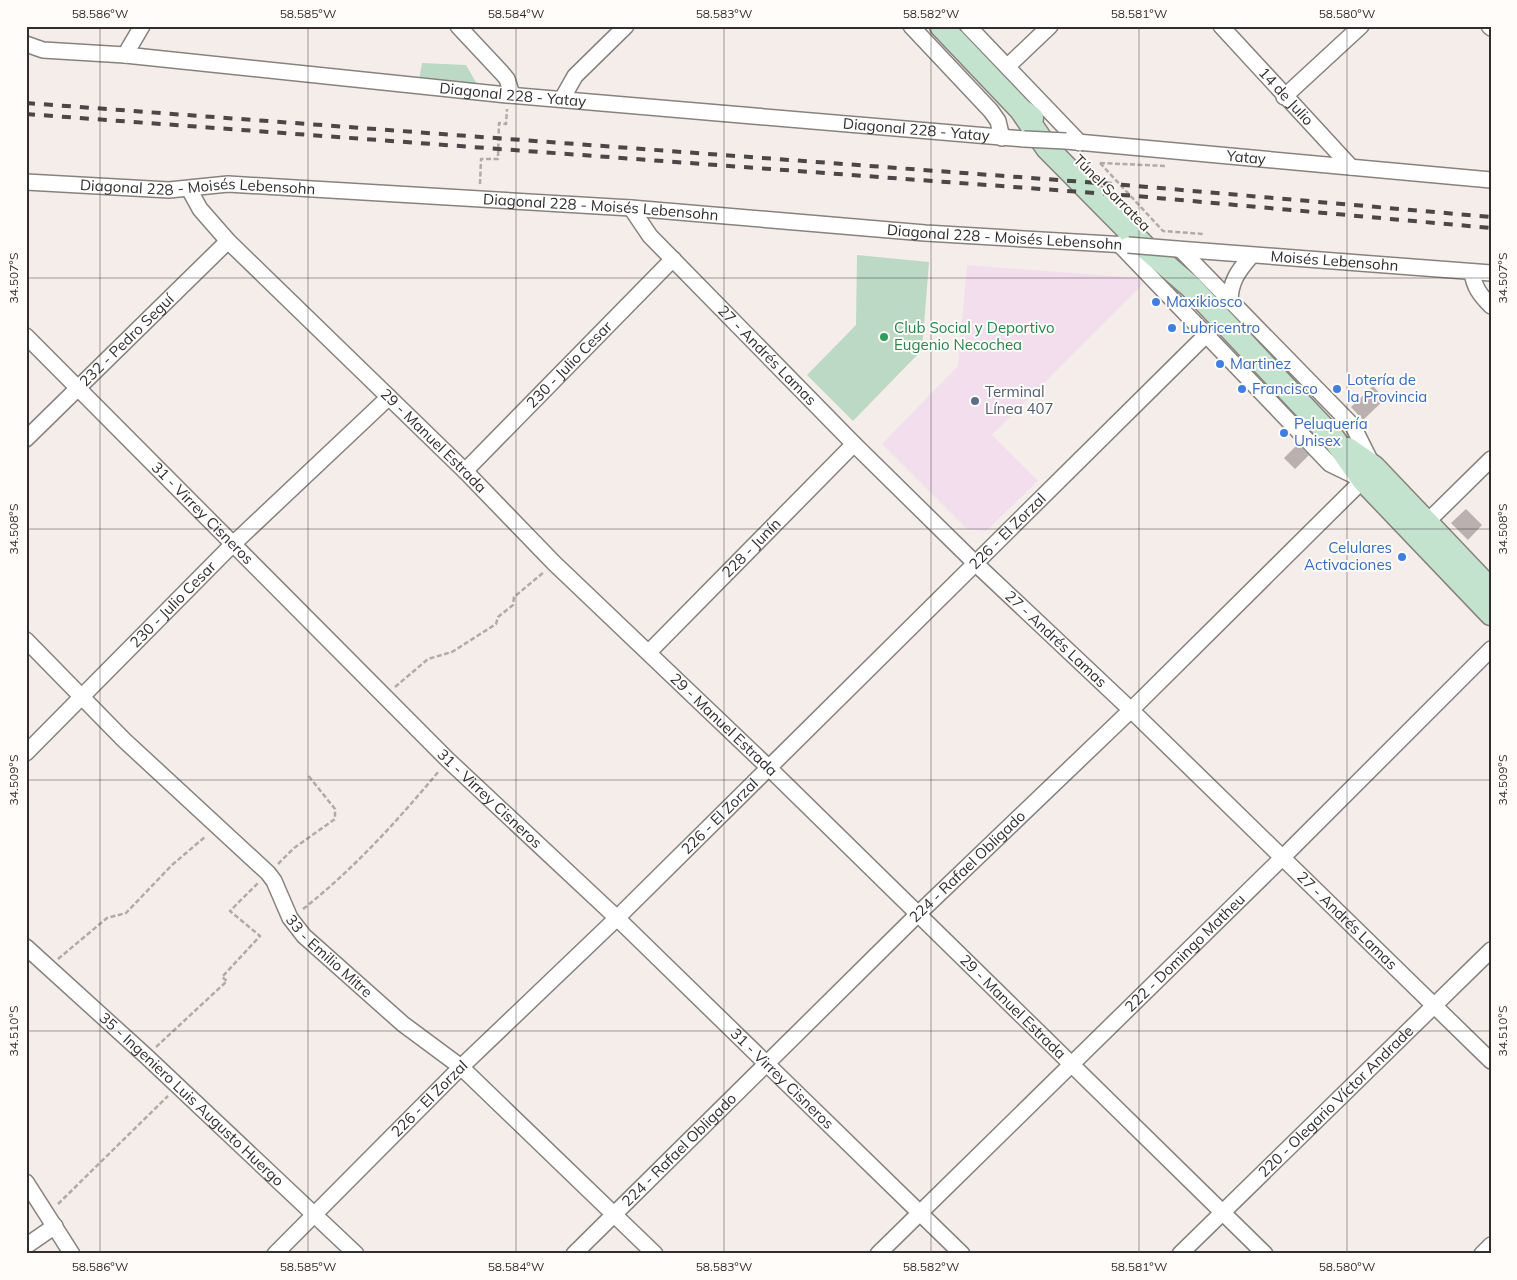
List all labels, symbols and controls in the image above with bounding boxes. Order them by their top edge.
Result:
text: 58.586°W [72,6,128,21]
text: 58.585°W [280,6,336,21]
text: 58.584°W [488,6,544,21]
text: 58.583°W [696,6,752,21]
text: 58.582°W [903,6,959,21]
text: 58.581°W [1111,6,1167,21]
text: 58.580°W [1319,6,1375,21]
street label: 14 de Julio [1255,63,1318,129]
street label: Diagonal 228 - Yatay [439,78,587,111]
street label: Diagonal 228 - Yatay [842,114,990,145]
street label: Yatay [1225,146,1267,168]
street label: Túnel Sarratea [1070,150,1155,235]
street label: Diagonal 228 - Moisés Lebensohn [79,174,316,199]
street label: Diagonal 228 - Moisés Lebensohn [482,189,719,224]
street label: Diagonal 228 - Moisés Lebensohn [886,220,1123,254]
street label: Moisés Lebensohn [1270,246,1399,275]
text: 34.507°S [6,253,21,303]
text: 34.507°S [1495,253,1510,303]
street label: 232 - Pedro Seguí [75,289,179,390]
place label: Maxikiosco [1166,292,1243,311]
marker: Maxikiosco [1150,296,1162,308]
street label: 27 - Andrés Lamas [714,301,821,409]
street label: 230 - Julio Cesar [522,316,616,412]
place label: Club Social y Deportivo Eugenio Necochea [894,318,1055,354]
place label: Lubricentro [1182,318,1260,337]
marker: Lubricentro [1166,322,1178,334]
marker: Club Social y Deportivo Eugenio Necochea [878,331,890,343]
place label: Martinez [1230,354,1291,373]
marker: Martinez [1214,358,1226,370]
place label: Lotería de la Provincia [1347,370,1427,406]
place label: Francisco [1252,379,1318,398]
place label: Terminal Línea 407 [985,382,1054,418]
marker: Francisco [1236,383,1248,395]
marker: Lotería de la Provincia [1331,383,1343,395]
street label: 29 - Manuel Estrada [377,384,491,497]
marker: Terminal Línea 407 [969,395,981,407]
place label: Peluquería Unisex [1294,414,1368,450]
marker: Peluquería Unisex [1278,427,1290,439]
street label: 31 - Virrey Cisneros [148,458,258,568]
street label: 226 - El Zorzal [965,489,1050,573]
text: 34.508°S [6,504,21,554]
text: 34.508°S [1495,504,1510,554]
street label: 228 - Junín [718,514,785,581]
place label: Celulares Activaciones [1304,538,1392,574]
marker: Celulares Activaciones [1396,551,1408,563]
street label: 230 - Julio Cesar [126,556,220,651]
street label: 27 - Andrés Lamas [1001,586,1111,691]
street label: 29 - Manuel Estrada [666,669,782,780]
street label: 31 - Virrey Cisneros [433,745,546,852]
text: 34.509°S [6,755,21,805]
text: 34.509°S [1495,755,1510,805]
street label: 226 - El Zorzal [677,774,762,858]
street label: 224 - Rafael Obligado [905,806,1029,926]
street label: 27 - Andrés Lamas [1293,867,1402,973]
street label: 222 - Domingo Matheu [1121,890,1249,1016]
street label: 33 - Emilio Mitre [282,910,377,1001]
street label: 29 - Manuel Estrada [956,950,1070,1063]
text: 34.510°S [6,1006,21,1056]
text: 34.510°S [1495,1006,1510,1056]
street label: 35 - Ingeniero Luis Augusto Huergo [95,1008,288,1190]
street label: 220 - Olegario Víctor Andrade [1254,1021,1417,1181]
street label: 31 - Virrey Cisneros [727,1024,838,1133]
street label: 226 - El Zorzal [387,1056,471,1141]
street label: 224 - Rafael Obligado [618,1089,740,1210]
text: 58.586°W [72,1259,128,1274]
text: 58.585°W [280,1259,336,1274]
text: 58.584°W [488,1259,544,1274]
text: 58.583°W [696,1259,752,1274]
text: 58.582°W [903,1259,959,1274]
text: 58.581°W [1111,1259,1167,1274]
text: 58.580°W [1319,1259,1375,1274]

